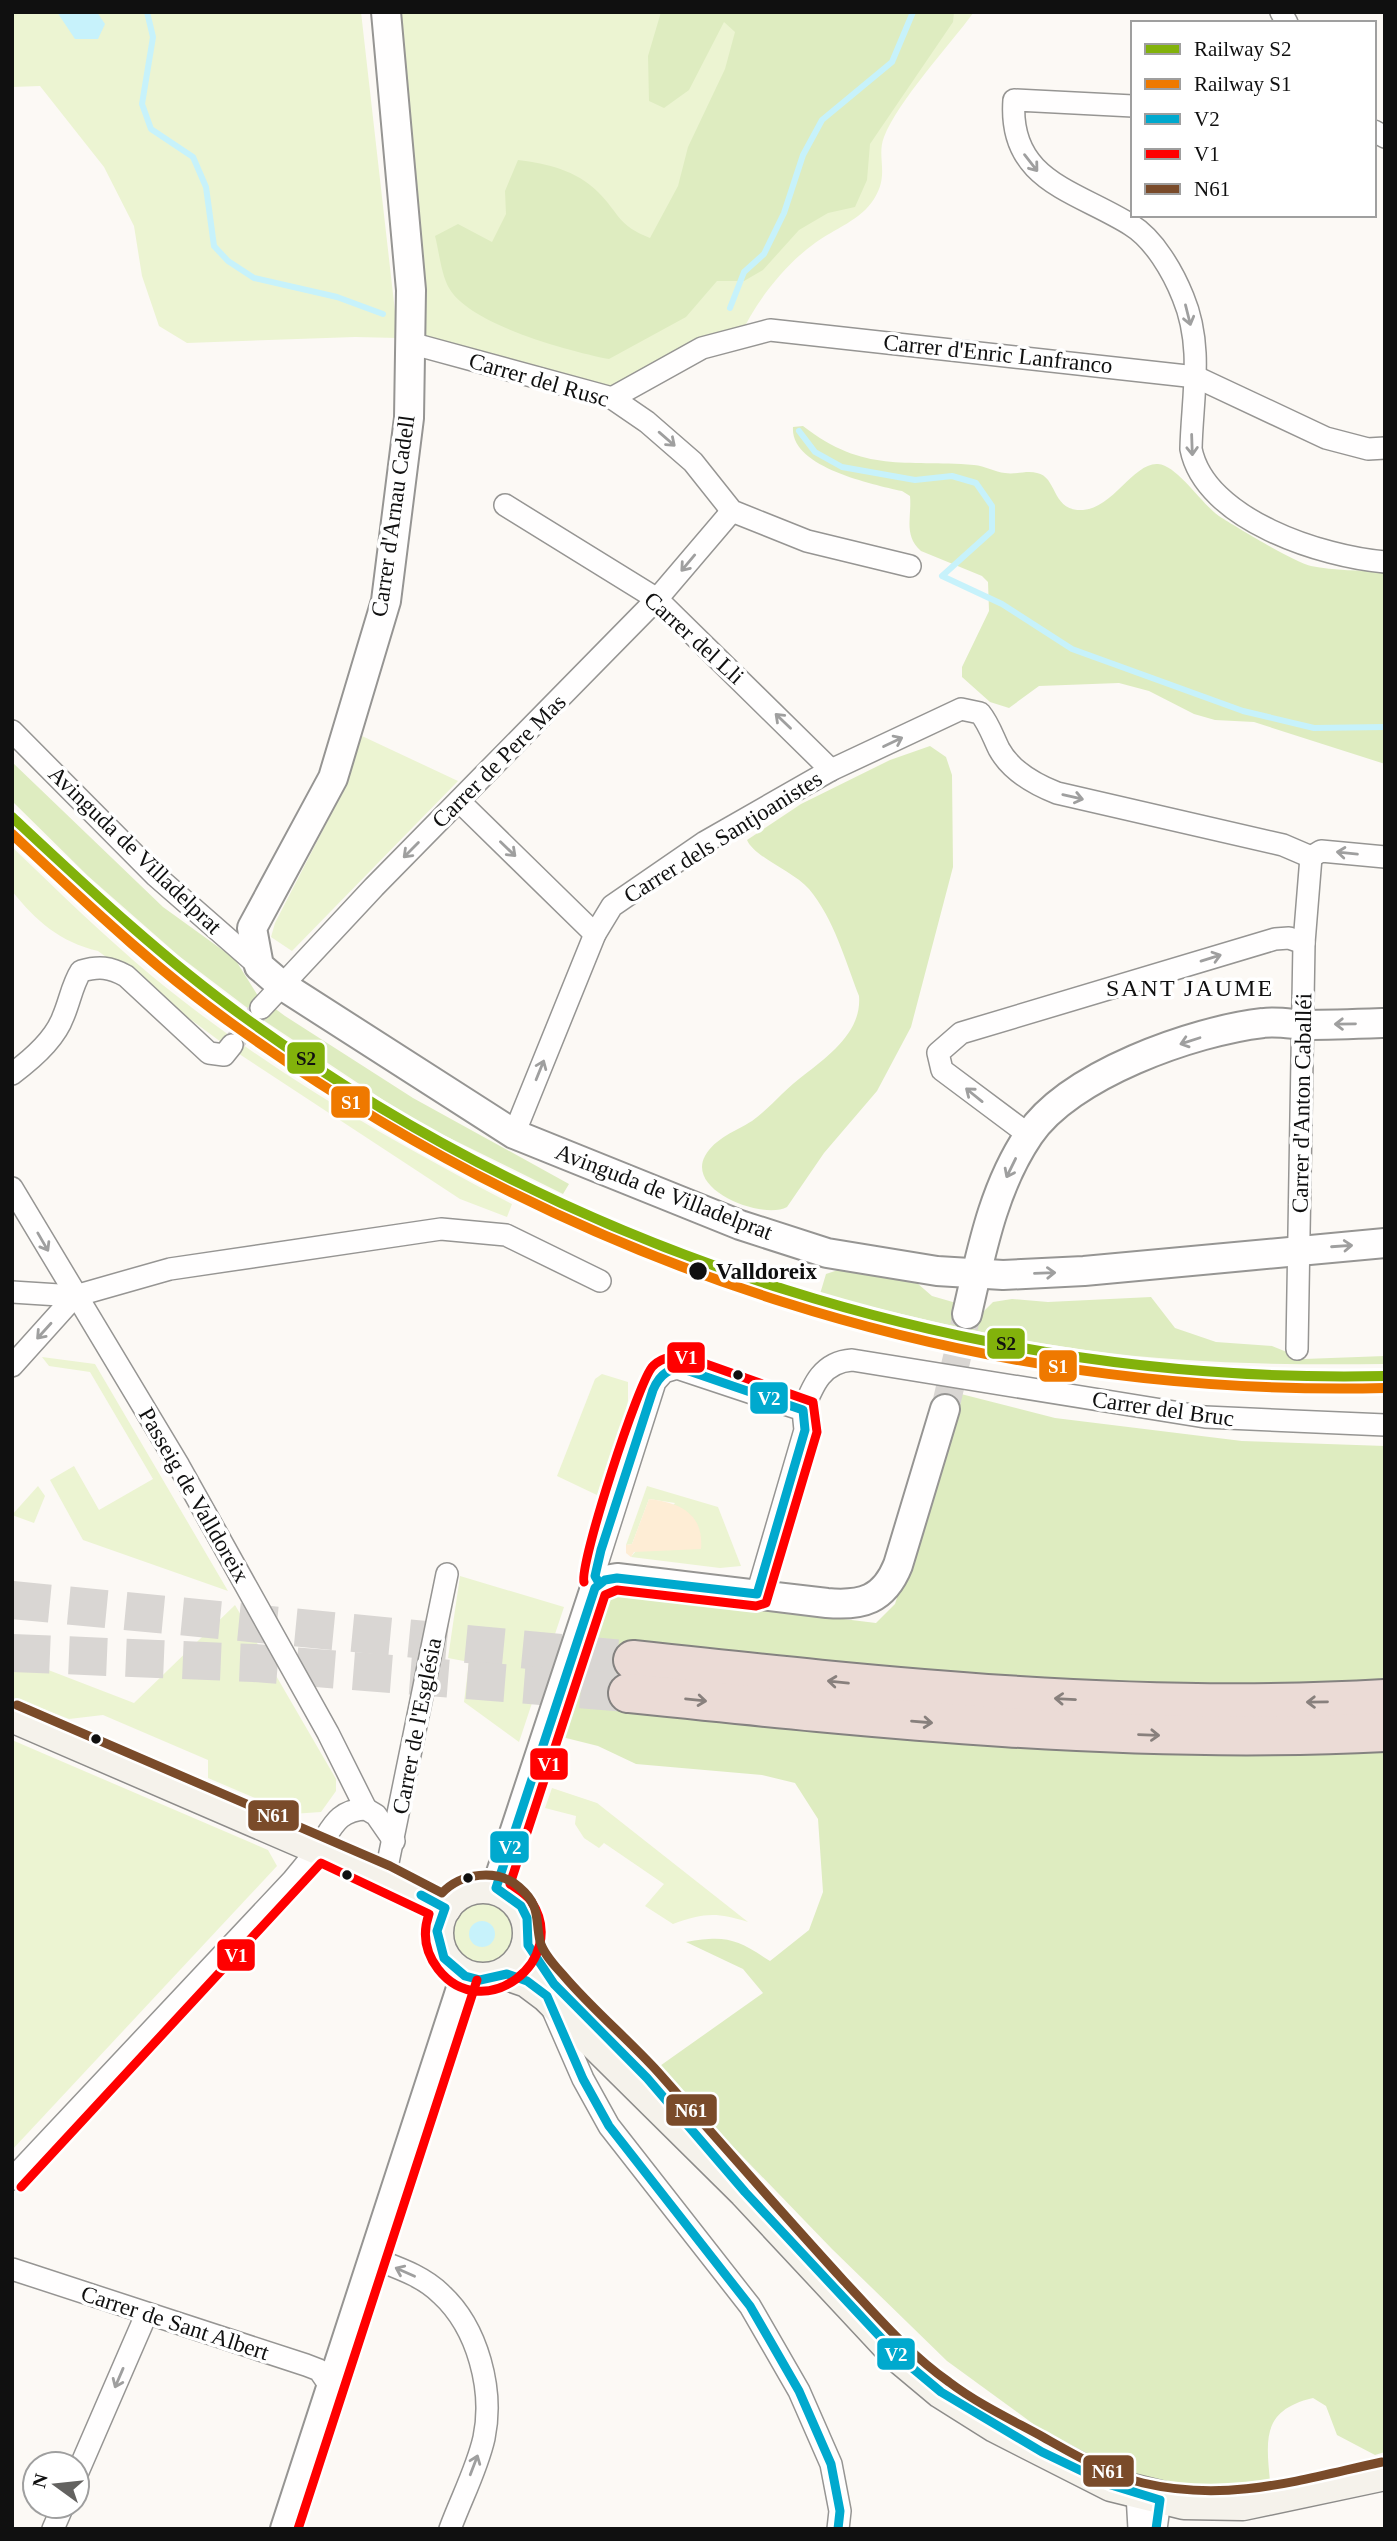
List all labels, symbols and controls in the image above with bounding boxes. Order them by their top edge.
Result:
legend [1131,21,1376,217]
text: Railway S2 [1194,37,1291,61]
text: Railway S1 [1194,72,1291,96]
text: V2 [1194,107,1220,131]
text: V1 [1194,142,1220,166]
one-way arrow [1024,153,1039,171]
text: N61 [1194,177,1230,201]
one-way arrow [1182,303,1195,326]
street label: Carrer d'Enric Lanfranco [882,330,1114,378]
street label: Carrer del Rusc [466,348,612,412]
street label: Carrer d'Arnau Cadell [366,414,420,618]
one-way arrow [658,431,676,447]
one-way arrow [1186,433,1199,456]
one-way arrow [680,553,696,571]
street label: Carrer del Lli [639,587,749,689]
street label: Carrer de Pere Mas [427,689,571,833]
one-way arrow [775,713,792,730]
one-way arrow [882,735,903,748]
street label: Avinguda de Villadelprat [43,761,227,939]
street label: Carrer dels Santjoanistes [619,766,827,908]
one-way arrow [1061,791,1084,804]
one-way arrow [499,840,516,857]
one-way arrow [403,841,420,858]
one-way arrow [1336,846,1359,859]
one-way arrow [1200,951,1222,964]
district label: SANT JAUME [1106,975,1274,1001]
street label: Carrer d'Anton Caballéi [1288,993,1316,1213]
one-way arrow [1334,1017,1357,1031]
one-way arrow [1180,1036,1202,1048]
line badge: S2 [286,1041,326,1075]
text: S2 [296,1048,316,1069]
one-way arrow [534,1060,547,1082]
line badge: S1 [330,1085,371,1119]
one-way arrow [965,1087,983,1103]
text: S1 [341,1092,361,1113]
street label: Avinguda de Villadelprat [552,1139,777,1245]
one-way arrow [1004,1157,1018,1178]
one-way arrow [37,1232,51,1252]
one-way arrow [1330,1239,1353,1252]
place label: Valldoreix [716,1259,817,1284]
marker: Valldoreix [687,1260,709,1282]
one-way arrow [1033,1267,1056,1280]
one-way arrow [36,1322,52,1340]
line badge: S2 [986,1327,1026,1360]
text: S2 [996,1333,1016,1354]
line badge: V1 [666,1341,706,1374]
text: V1 [674,1347,698,1368]
line badge: S1 [1038,1349,1078,1383]
text: S1 [1048,1356,1068,1377]
unlabelled marker [731,1368,745,1382]
line badge: V2 [749,1381,789,1415]
street label: Carrer del Bruc [1090,1387,1236,1431]
text: V2 [757,1388,781,1409]
street label: Passeig de Valldoreix [134,1403,254,1587]
street label: Carrer de l'Església [388,1636,446,1816]
one-way arrow [827,1675,850,1688]
one-way arrow [1054,1692,1076,1705]
one-way arrow [684,1694,706,1707]
one-way arrow [1305,1695,1328,1709]
one-way arrow [910,1716,933,1729]
one-way arrow [1137,1728,1160,1741]
unlabelled marker [89,1732,103,1746]
line badge: V1 [529,1747,569,1781]
text: V1 [537,1754,561,1775]
line badge: N61 [247,1799,300,1832]
text: N61 [257,1805,289,1826]
line badge: V2 [489,1830,530,1864]
text: V2 [498,1837,522,1858]
unlabelled marker [340,1868,354,1882]
unlabelled marker [461,1871,475,1885]
line badge: V1 [216,1938,256,1972]
text: V1 [224,1945,248,1966]
line badge: N61 [665,2093,718,2127]
text: N61 [675,2100,707,2121]
one-way arrow [395,2265,416,2278]
street label: Carrer de Sant Albert [78,2281,273,2365]
line badge: V2 [876,2337,916,2371]
text: V2 [884,2344,908,2365]
one-way arrow [112,2366,125,2388]
north arrow [21,2450,91,2520]
one-way arrow [469,2454,482,2476]
line badge: N61 [1082,2454,1135,2488]
text: N61 [1092,2461,1124,2482]
text: N [28,2471,52,2490]

